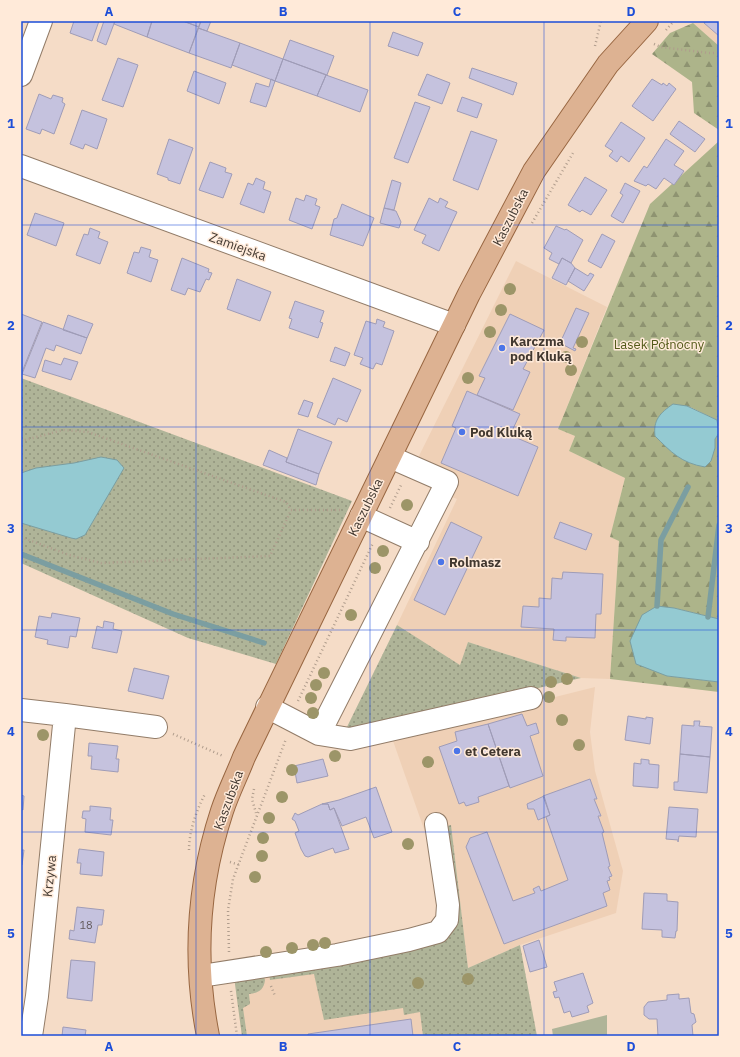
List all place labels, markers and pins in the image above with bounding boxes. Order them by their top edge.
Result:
place label: Karczma pod Kluką [510,333,572,365]
marker: Karczma pod Kluką [497,343,507,353]
place label: Pod Kluką [470,424,533,441]
marker: Pod Kluką [457,427,467,437]
place label: Rolmasz [449,554,501,571]
marker: Rolmasz [436,557,446,567]
place label: et Cetera [465,743,521,760]
marker: et Cetera [452,746,462,756]

